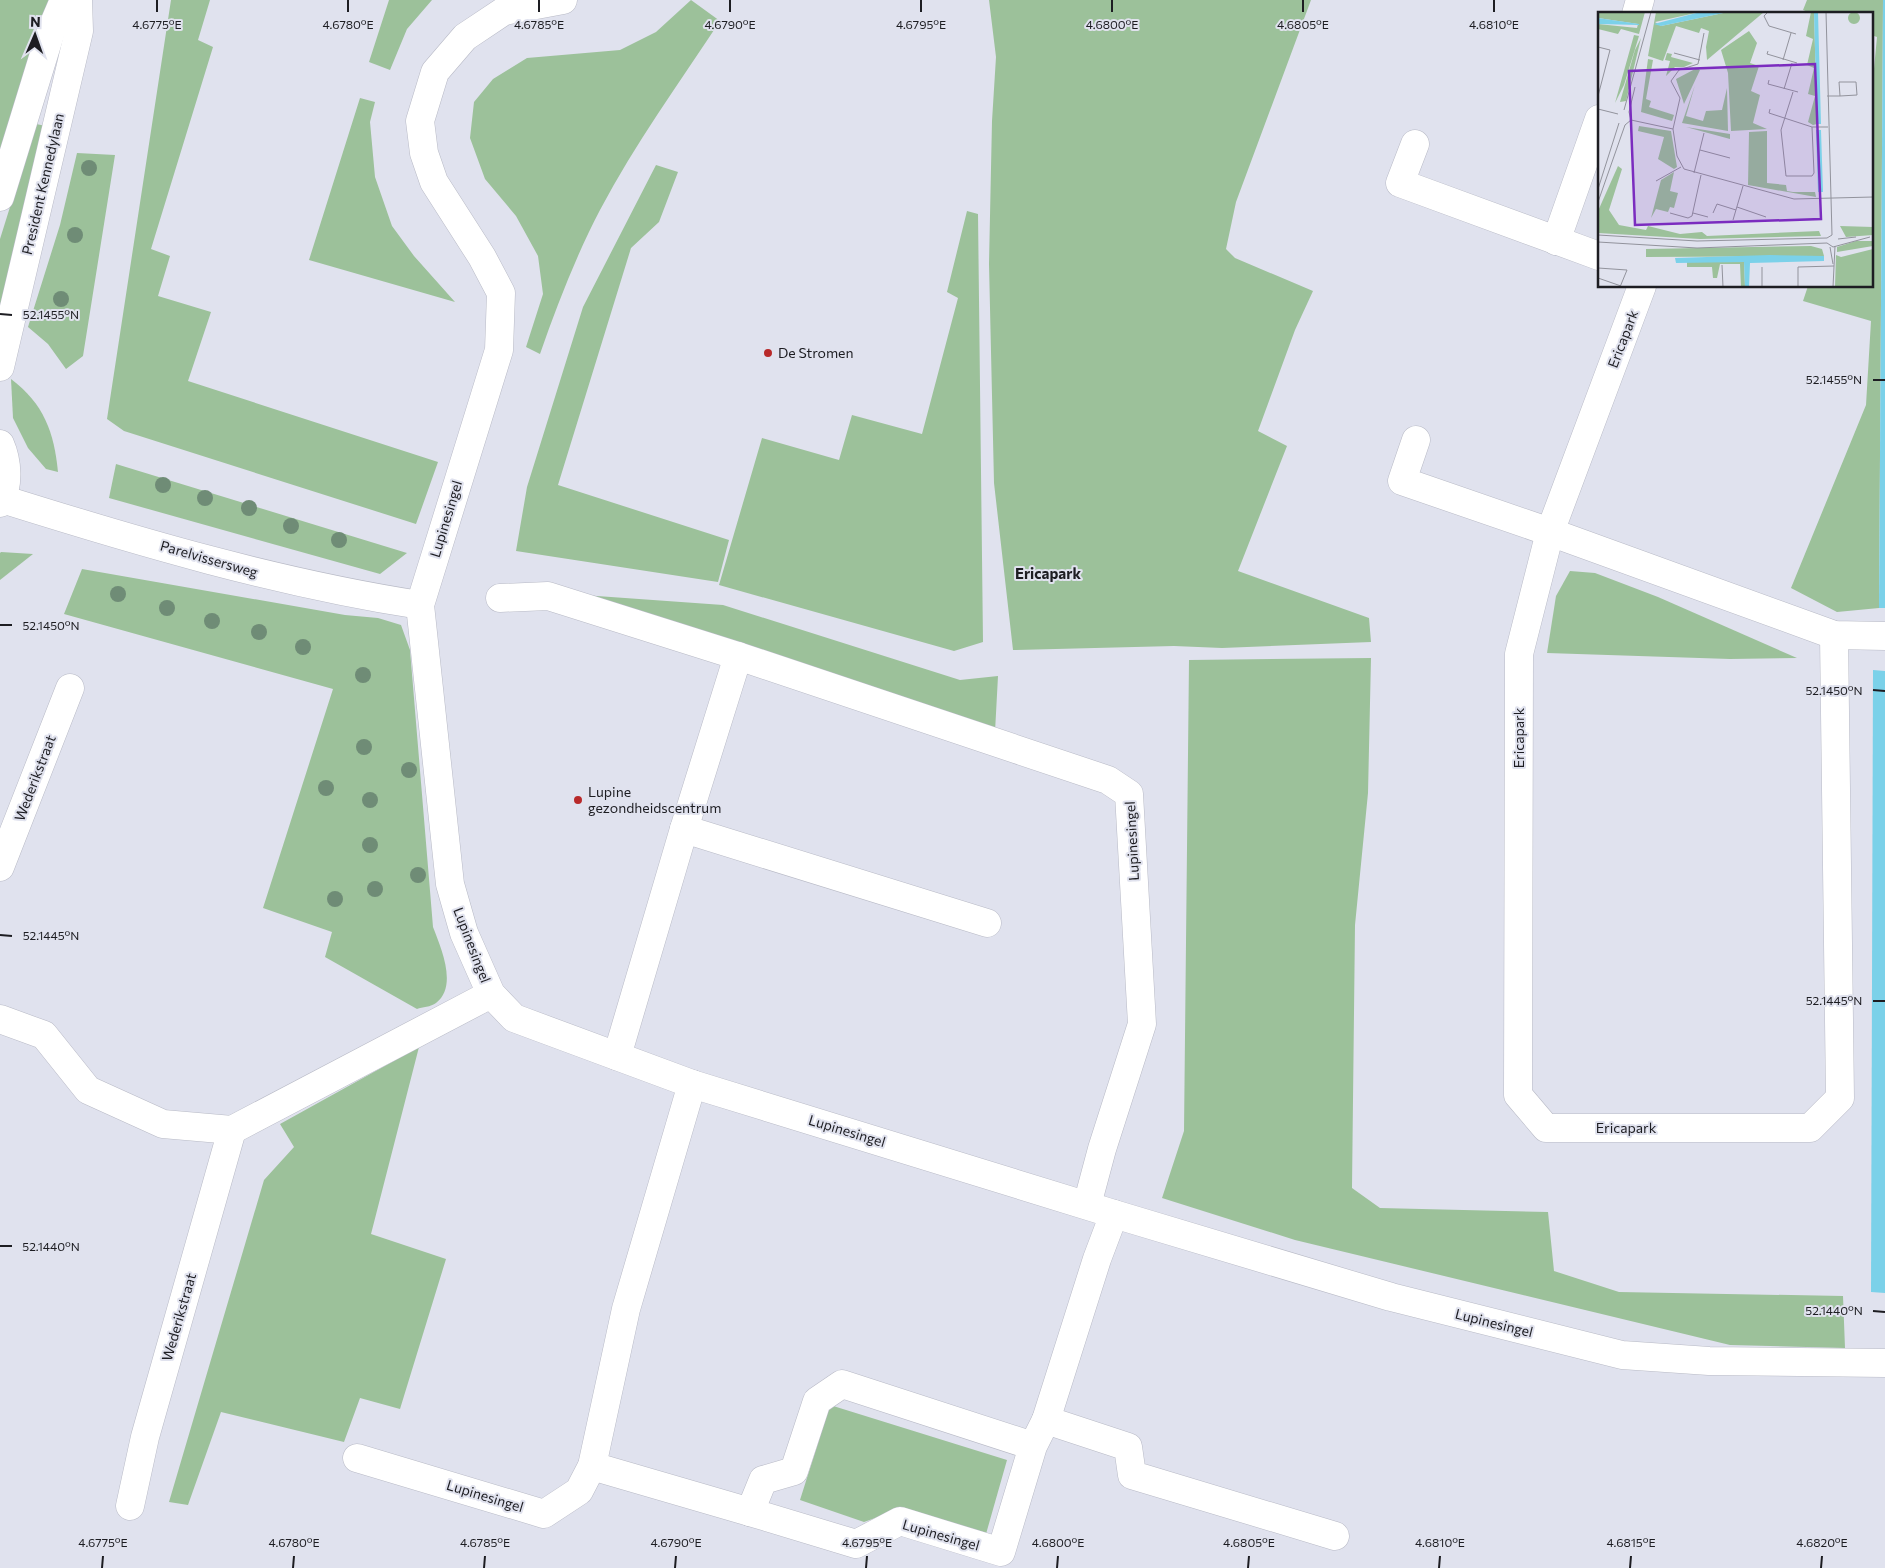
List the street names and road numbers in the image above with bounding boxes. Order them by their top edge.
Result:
street label: President Kennedylaan [18,111,67,256]
street label: Ericapark [1604,307,1641,370]
street label: Lupinesingel [426,478,465,559]
street label: Parelvissersweg [158,536,260,581]
street label: Ericapark [1510,707,1527,768]
street label: Wederikstraat [10,732,59,823]
street label: Lupinesingel [1121,801,1142,881]
street label: Lupinesingel [450,905,495,985]
street label: Lupinesingel [807,1111,888,1150]
street label: Ericapark [1596,1119,1657,1136]
street label: Wederikstraat [158,1271,199,1363]
street label: Lupinesingel [1453,1305,1535,1340]
street label: Lupinesingel [445,1476,526,1515]
street label: Lupinesingel [901,1515,982,1554]

